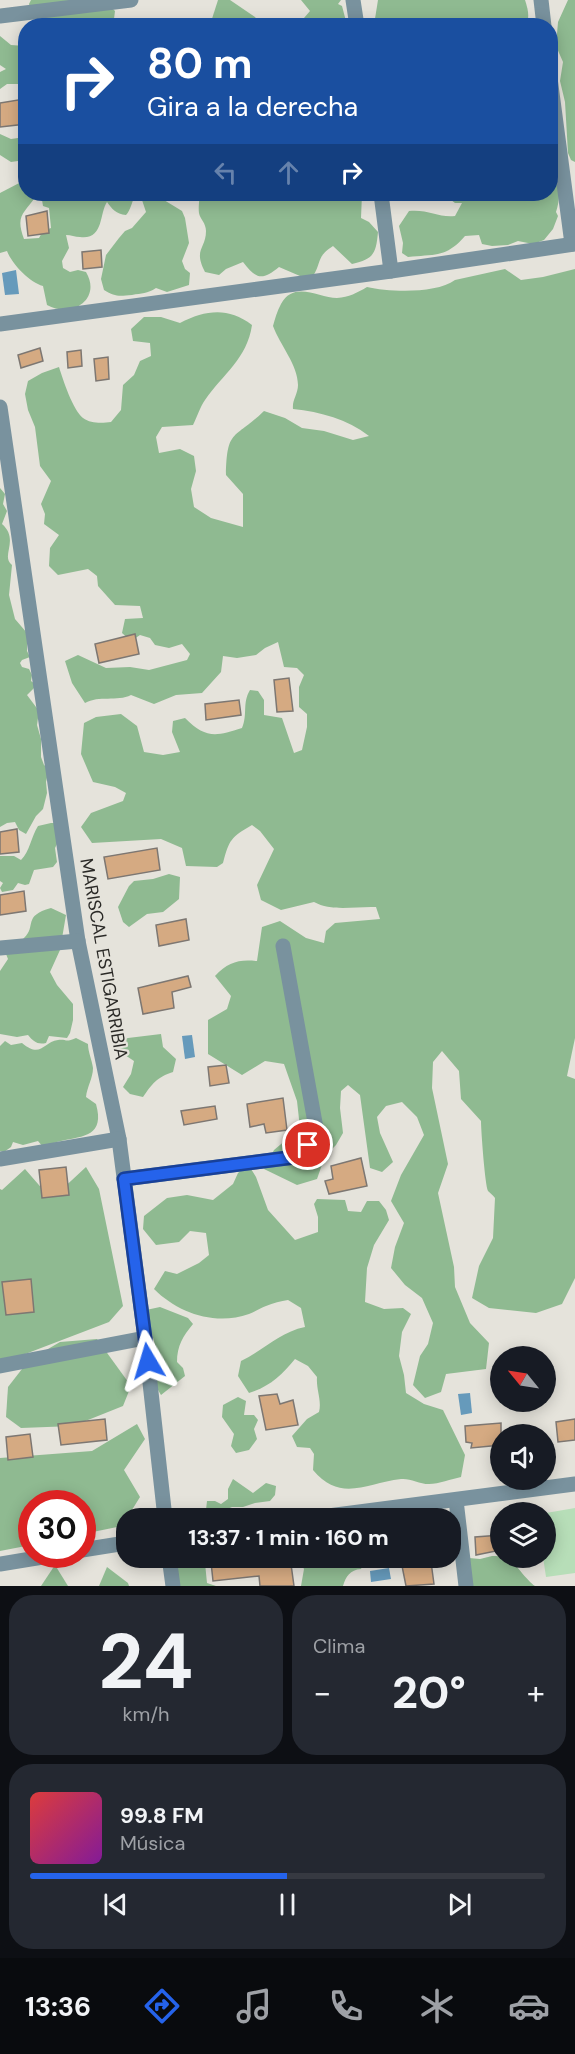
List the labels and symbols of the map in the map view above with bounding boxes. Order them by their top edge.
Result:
street label: MARISCAL ESTIGARRIBIA [74,856,134,1062]
pin [282,1119,333,1170]
position arrow [116,1329,180,1393]
north arrow [490,1346,556,1412]
speed limit sign: 30 [18,1490,96,1568]

